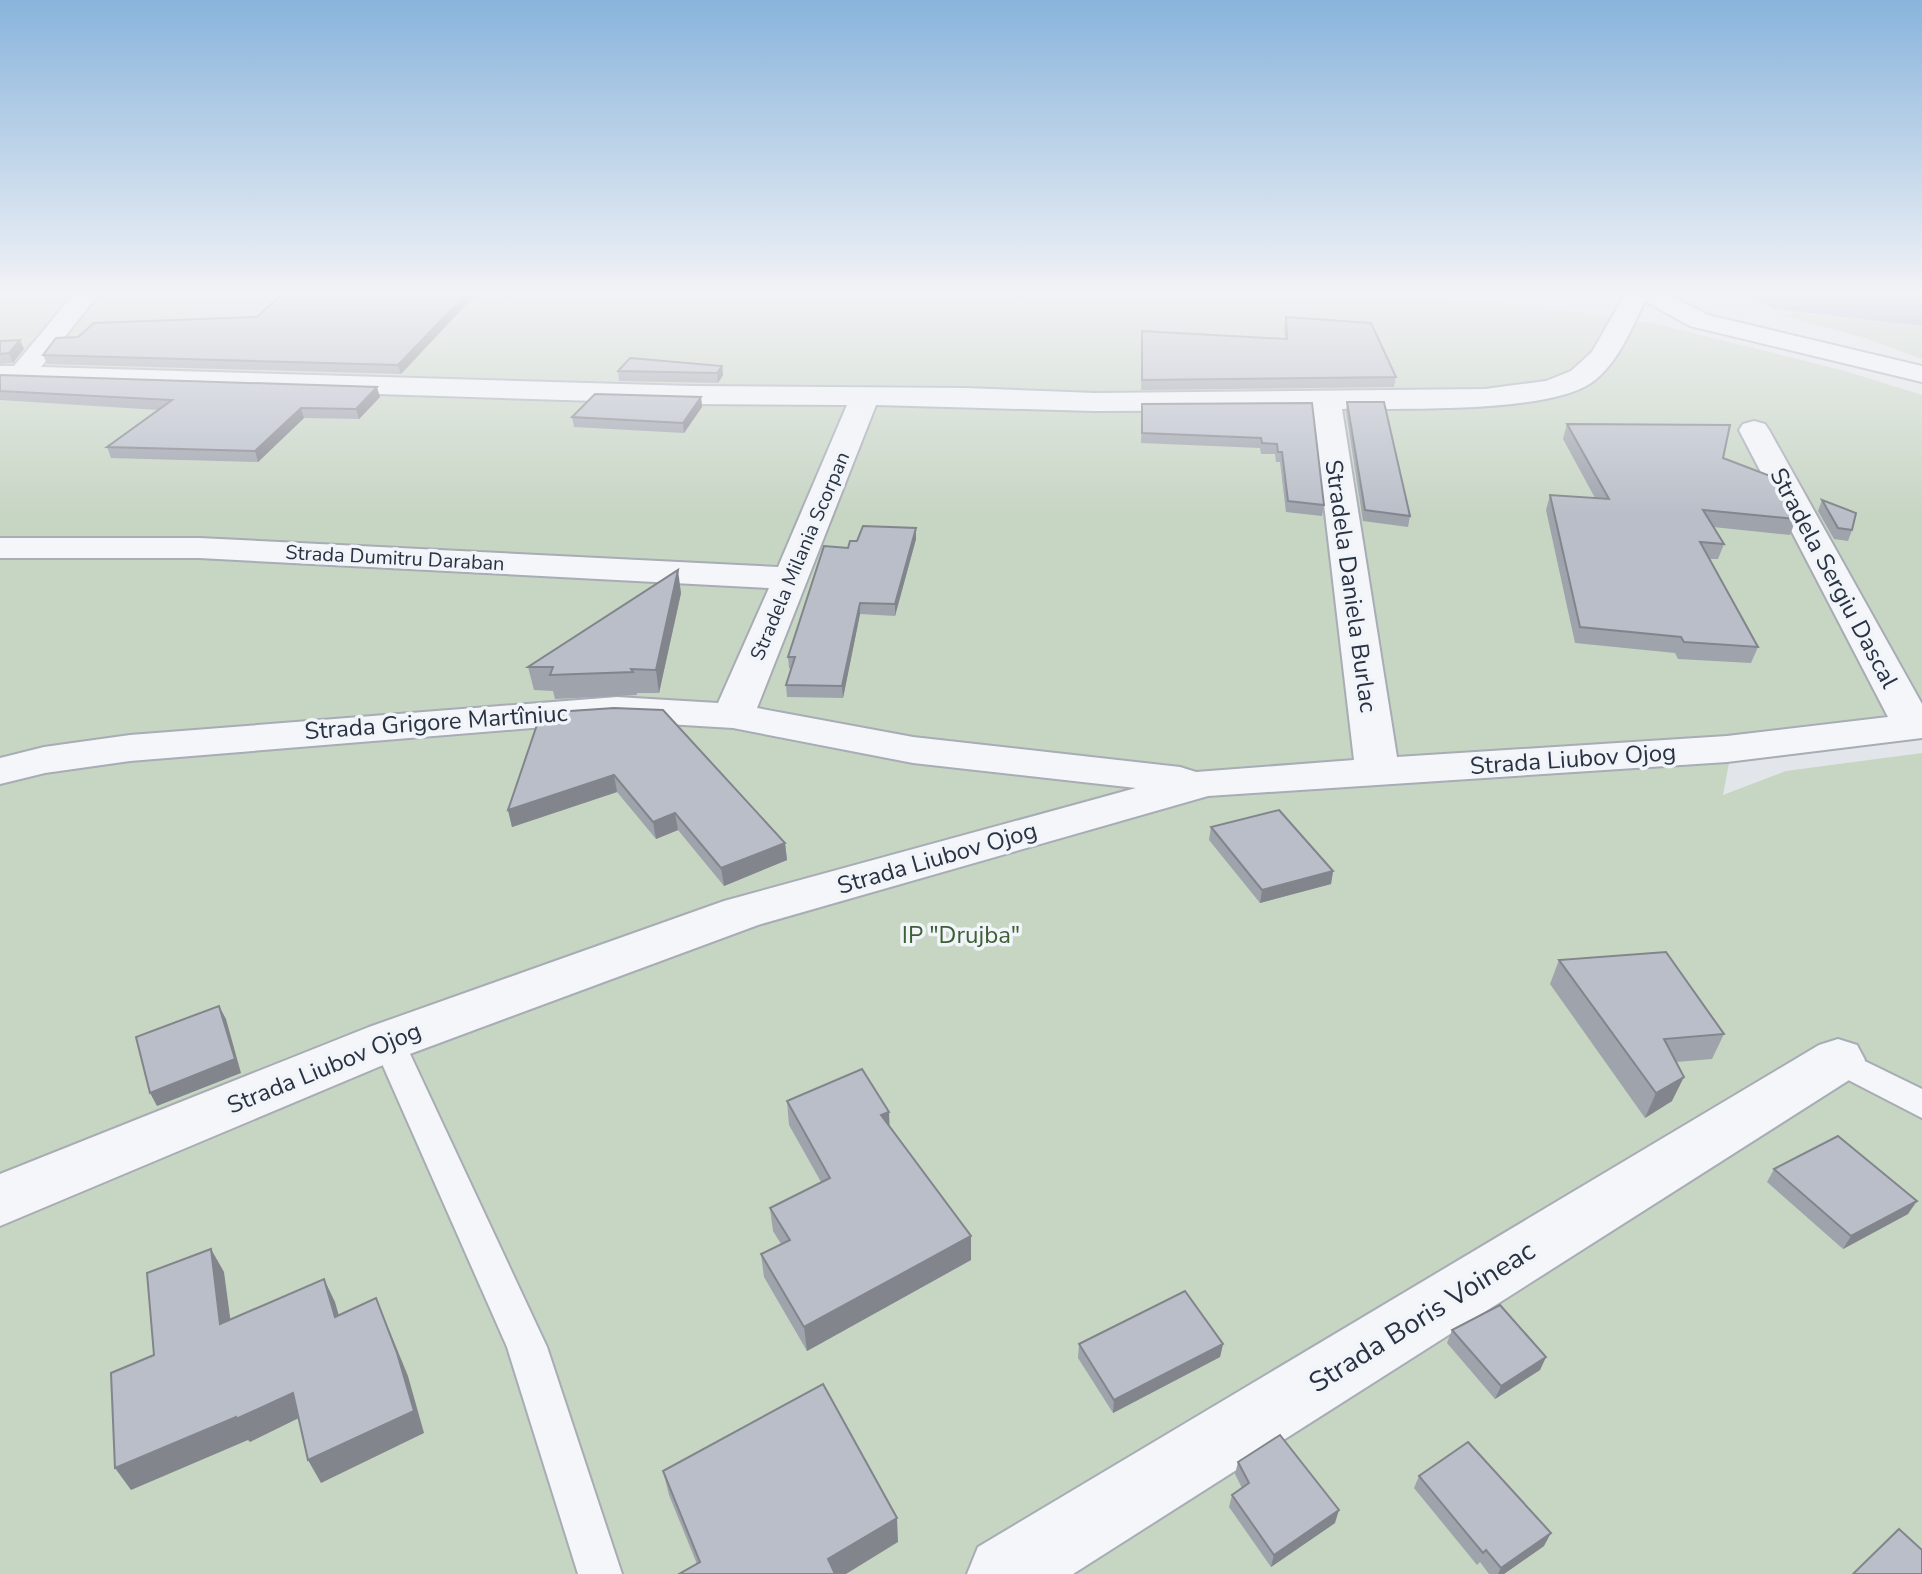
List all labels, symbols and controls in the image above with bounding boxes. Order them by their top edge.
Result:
street label: Stradela Milania Scorpan [744,448,856,664]
street label: Stradela Daniela Burlac [1317,458,1385,714]
street label: Stradela Sergiu Dascal [1762,462,1906,694]
street label: Strada Dumitru Daraban [285,539,505,577]
street label: Strada Grigore Martîniuc [303,697,569,747]
street label: Strada Liubov Ojog [1469,736,1677,782]
street label: Strada Liubov Ojog [833,814,1041,902]
park label: IP "Drujba" [902,919,1020,951]
street label: Strada Liubov Ojog [222,1015,426,1121]
street label: Strada Boris Voineac [1302,1232,1542,1402]

